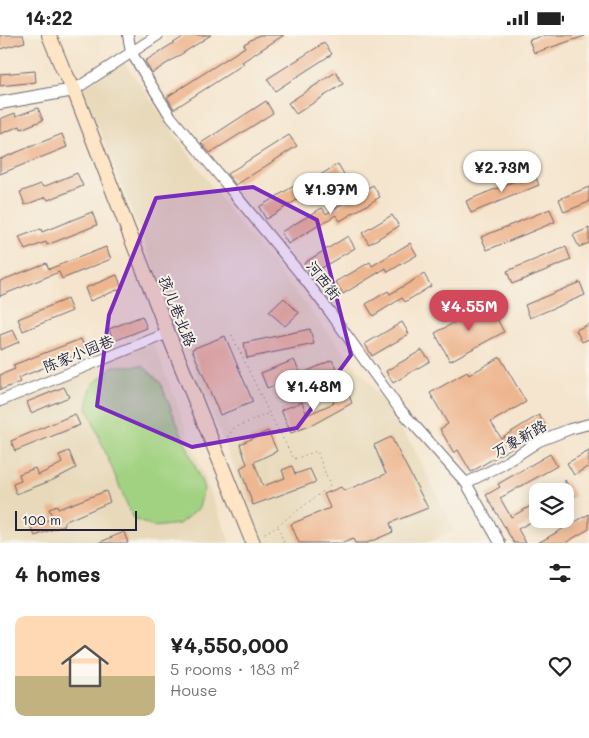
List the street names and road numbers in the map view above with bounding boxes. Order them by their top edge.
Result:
street label: 河西街 [302,256,346,304]
street label: 孩儿巷北路 [155,272,201,350]
street label: 陈家小园巷 [39,330,117,376]
street label: 万象新路 [488,415,550,461]

